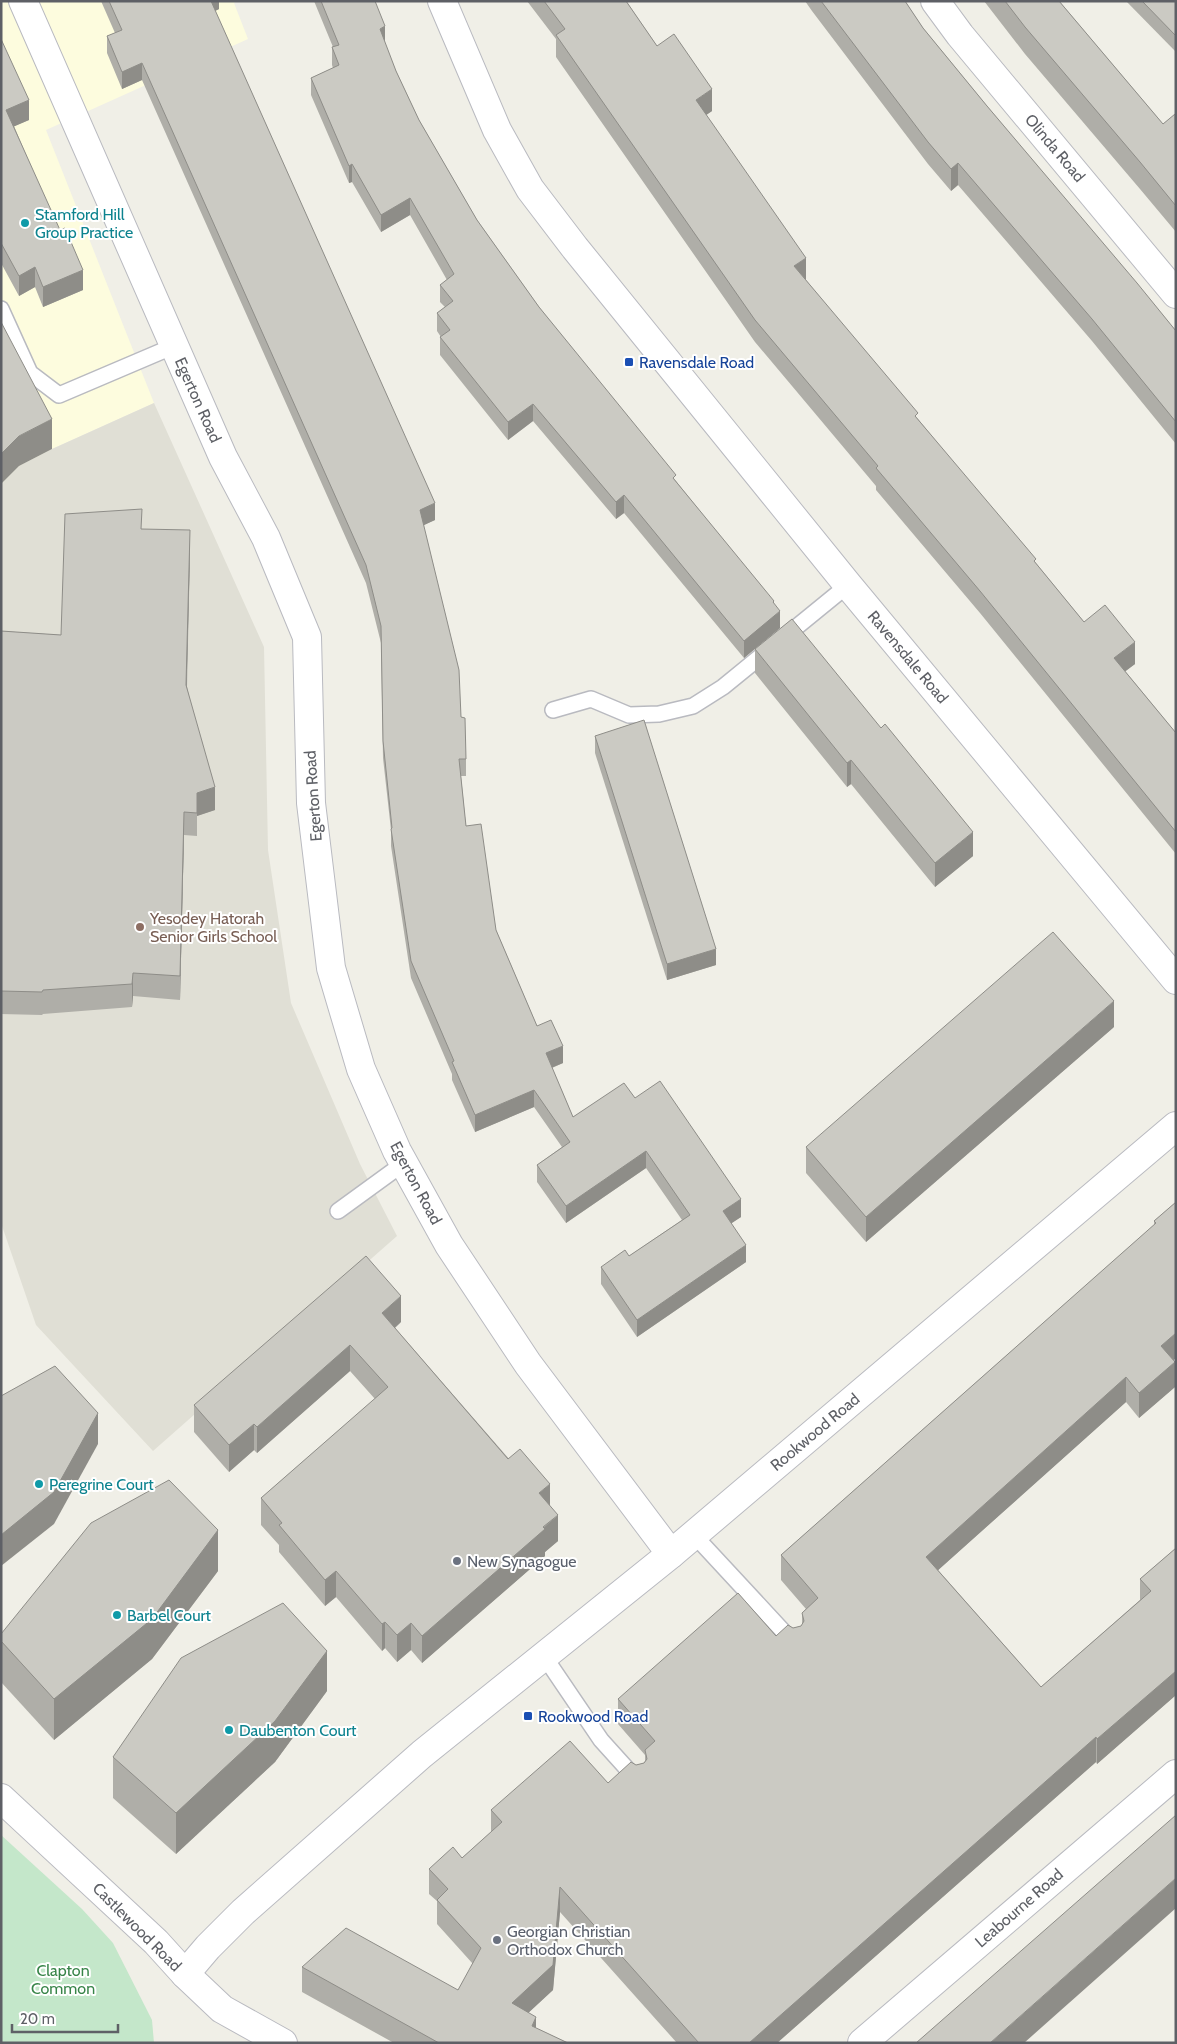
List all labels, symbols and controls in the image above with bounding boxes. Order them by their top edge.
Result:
street label: Olinda Road [1021,110,1089,186]
place label: Stamford Hill Group Practice [35,205,133,242]
marker: Stamford Hill Group Practice [19,217,31,229]
place label: Ravensdale Road [639,353,754,372]
street label: Egerton Road [171,354,225,446]
marker: Ravensdale Road [623,356,635,368]
street label: Ravensdale Road [864,607,952,707]
street label: Egerton Road [300,750,326,842]
place label: Yesodey Hatorah Senior Girls School [149,909,277,946]
marker: Yesodey Hatorah Senior Girls School [134,921,146,933]
street label: Egerton Road [386,1138,446,1228]
street label: Rookwood Road [767,1389,863,1475]
place label: Peregrine Court [49,1475,154,1494]
marker: Peregrine Court [33,1478,45,1490]
place label: New Synagogue [467,1552,577,1571]
marker: New Synagogue [451,1555,463,1567]
place label: Barbel Court [127,1606,212,1625]
marker: Barbel Court [111,1609,123,1621]
place label: Rookwood Road [538,1707,648,1726]
marker: Rookwood Road [522,1710,534,1722]
place label: Daubenton Court [239,1721,357,1740]
marker: Daubenton Court [223,1724,235,1736]
street label: Leabourne Road [971,1865,1067,1951]
street label: Castlewood Road [89,1879,185,1975]
place label: Georgian Christian Orthodox Church [507,1922,631,1959]
marker: Georgian Christian Orthodox Church [491,1934,503,1946]
park label: Clapton Common [31,1961,95,1998]
scale bar [12,2002,119,2034]
text: 20 m [20,2010,55,2028]

